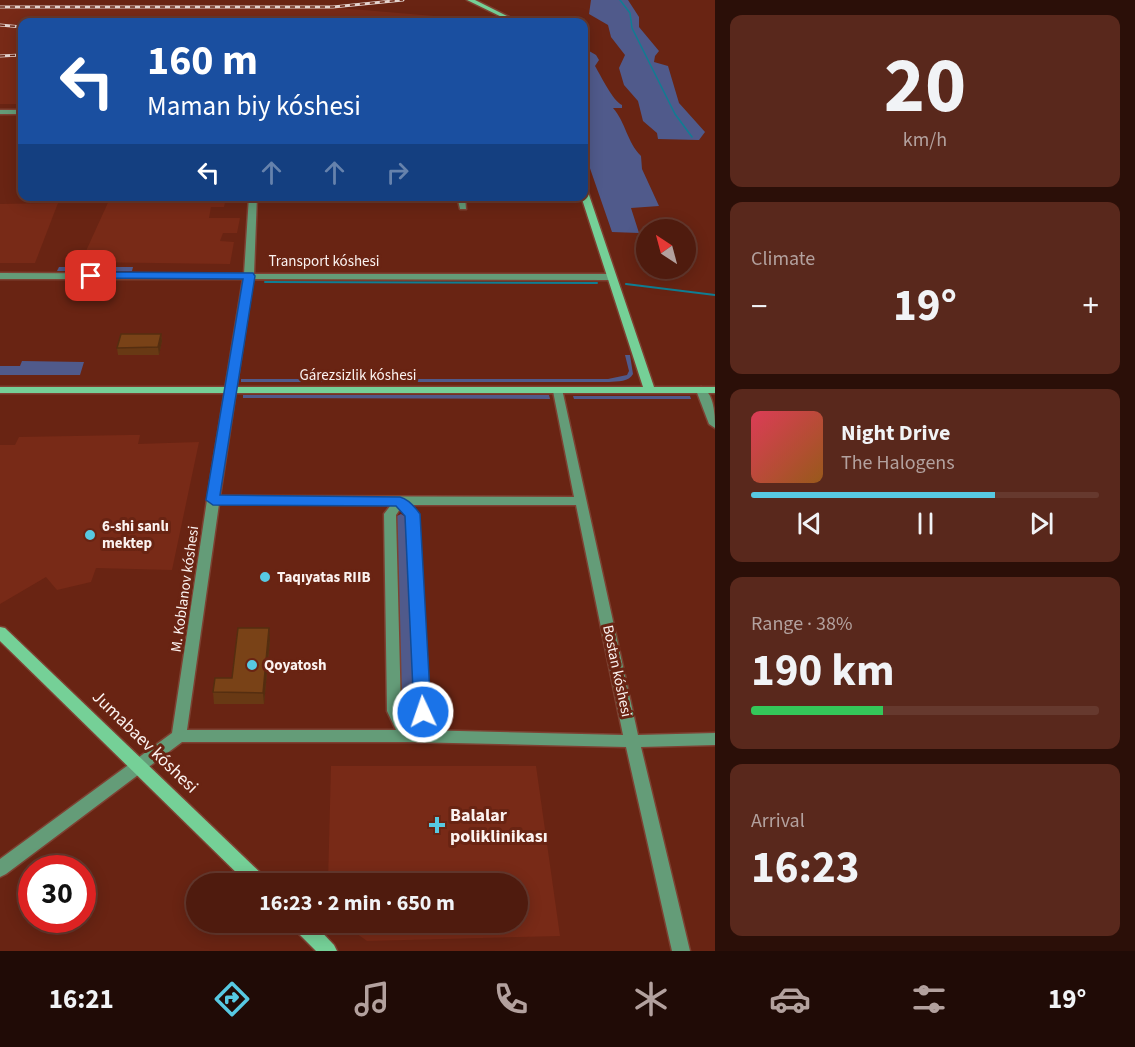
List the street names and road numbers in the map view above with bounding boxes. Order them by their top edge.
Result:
street label: Transport kóshesi [268,251,380,272]
street label: Gárezsizlik kóshesi [299,365,417,386]
street label: M. Koblanov kóshesi [166,524,204,654]
street label: Bostan kóshesi [597,623,637,719]
street label: Jumabaev kóshesi [86,685,204,799]

